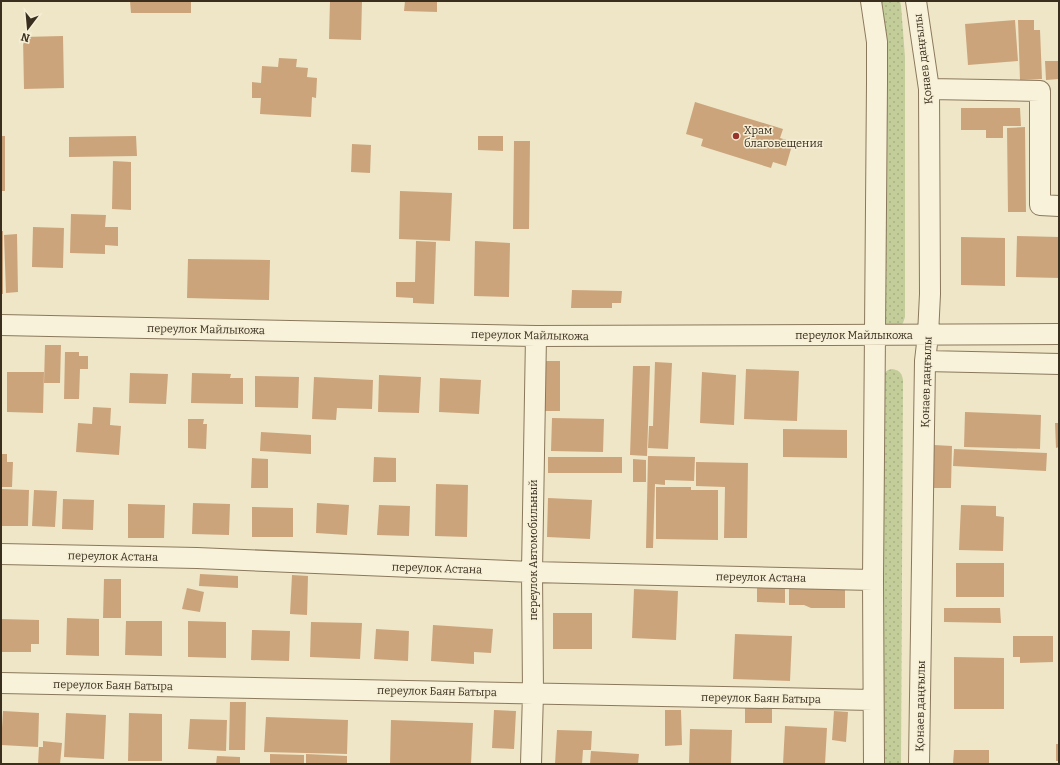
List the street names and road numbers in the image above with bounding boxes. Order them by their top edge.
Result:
street label: Қонаев даңғылы [911,13,936,105]
street label: переулок Майлыкожа [147,322,265,337]
street label: переулок Майлыкожа [471,328,589,343]
street label: переулок Майлыкожа [795,329,913,342]
street label: Қонаев даңғылы [918,336,935,428]
street label: переулок Автомобильный [527,479,540,621]
street label: переулок Астана [68,549,158,564]
street label: переулок Астана [392,560,482,577]
street label: переулок Астана [716,570,806,585]
street label: Қонаев даңғылы [913,660,928,752]
street label: переулок Баян Батыра [53,678,173,693]
street label: переулок Баян Батыра [377,684,497,699]
street label: переулок Баян Батыра [701,691,821,706]

